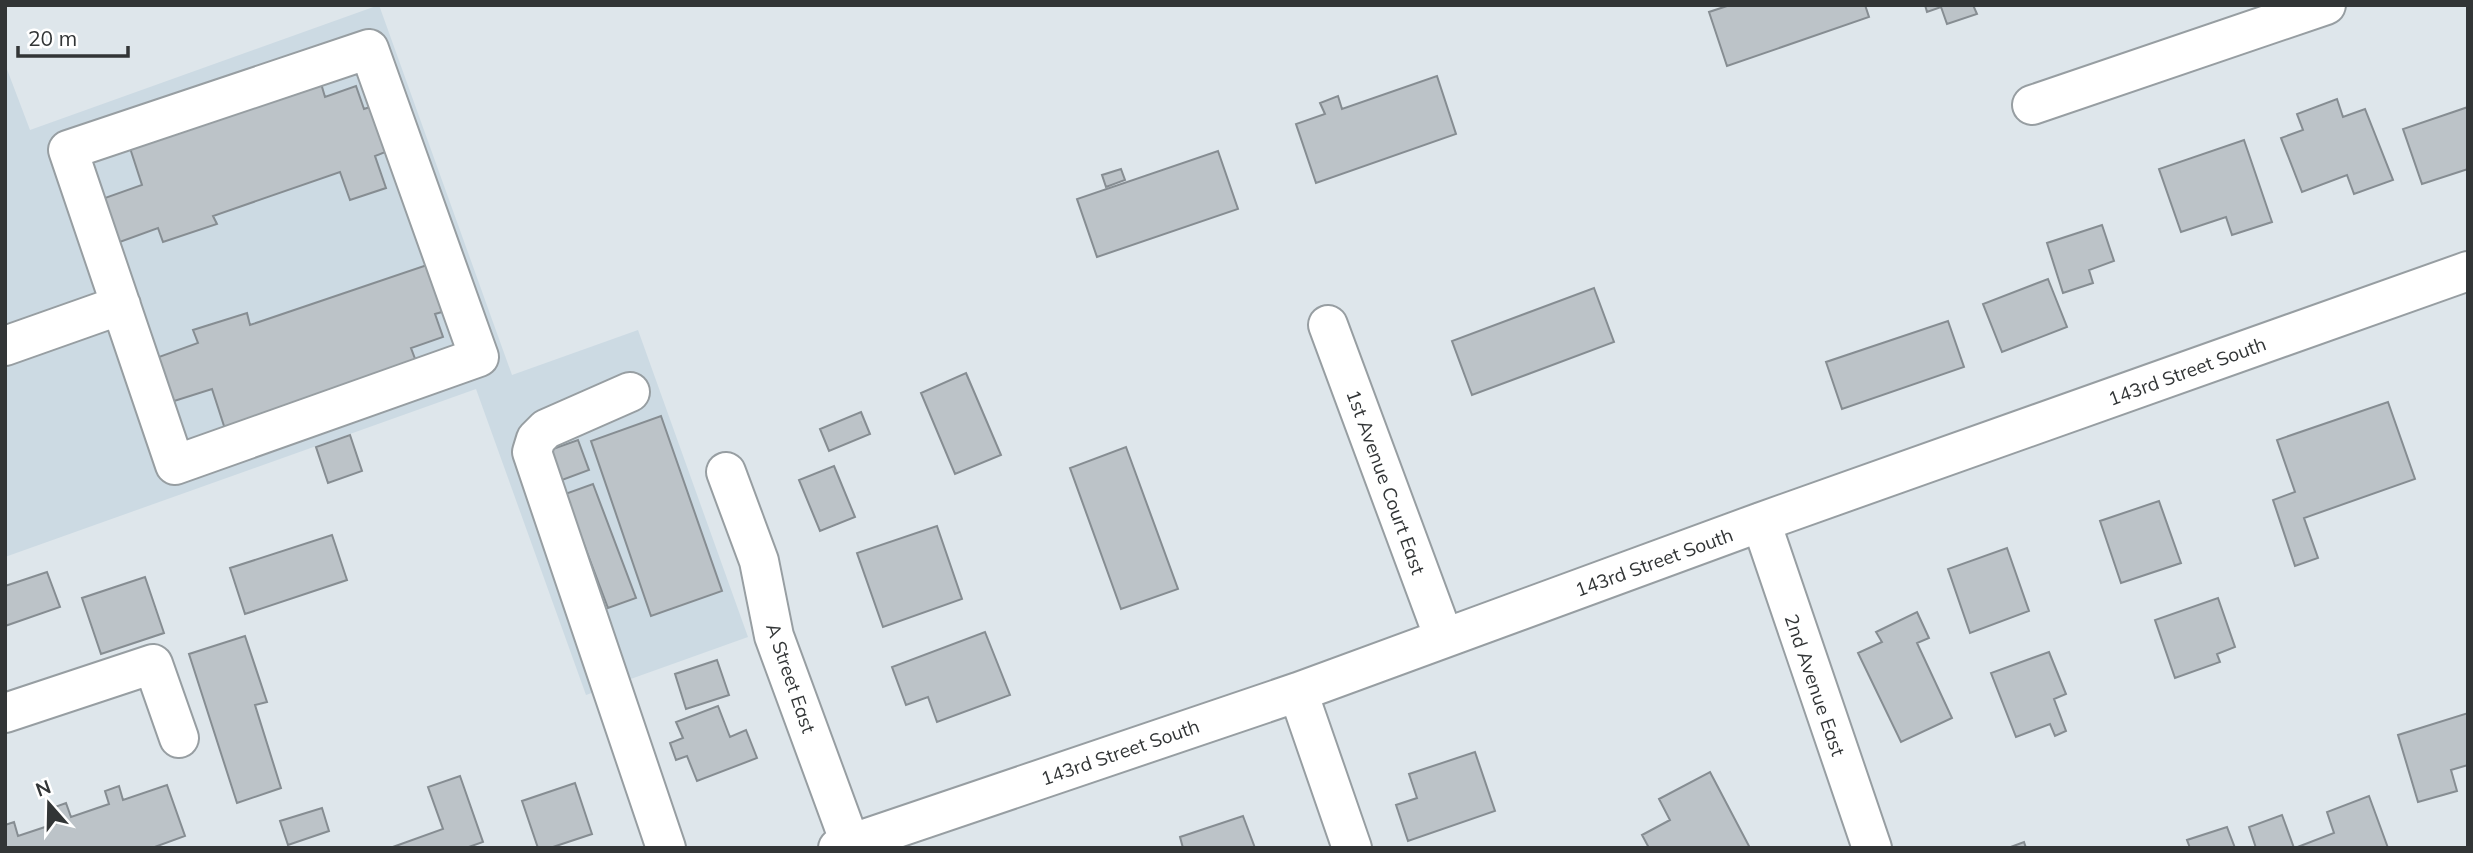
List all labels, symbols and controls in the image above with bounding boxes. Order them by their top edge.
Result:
scale bar [18,14,128,58]
text: 20 m [28,25,77,51]
street label: 143rd Street South [2105,331,2269,411]
street label: 1st Avenue Court East [1341,386,1431,578]
street label: 143rd Street South [1572,522,1736,602]
street label: 2nd Avenue East [1779,611,1851,759]
street label: A Street East [761,620,821,737]
street label: 143rd Street South [1037,714,1203,790]
north arrow [14,769,84,839]
text: N [32,774,54,802]

